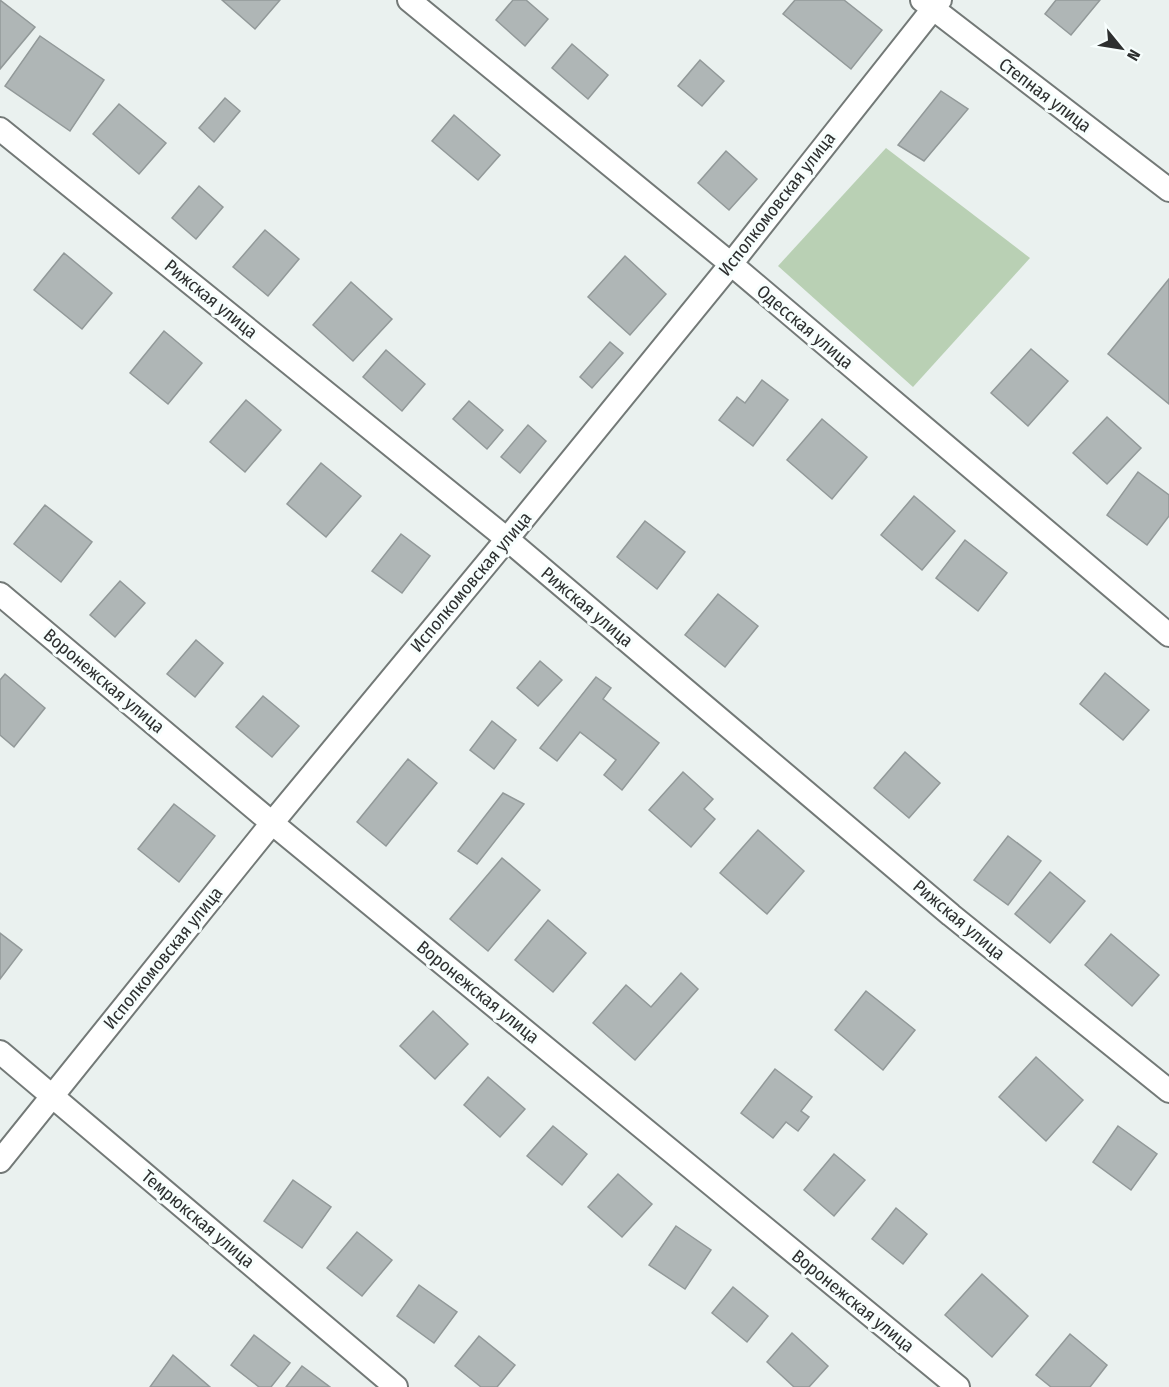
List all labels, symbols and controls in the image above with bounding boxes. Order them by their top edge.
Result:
north arrow [1091,18,1151,78]
text: N [1123,46,1144,64]
street label: Степная улица [994,53,1096,137]
street label: Исполкомовская улица [714,127,840,280]
street label: Рижская улица [160,255,262,343]
street label: Одесская улица [752,280,858,374]
street label: Исполкомовская улица [406,507,536,657]
street label: Рижская улица [537,562,637,652]
street label: Воронежская улица [39,624,169,738]
street label: Рижская улица [909,875,1009,965]
street label: Исполкомовская улица [99,882,227,1034]
street label: Воронежская улица [412,936,544,1048]
street label: Темрюкская улица [137,1165,259,1273]
street label: Воронежская улица [787,1245,919,1357]

